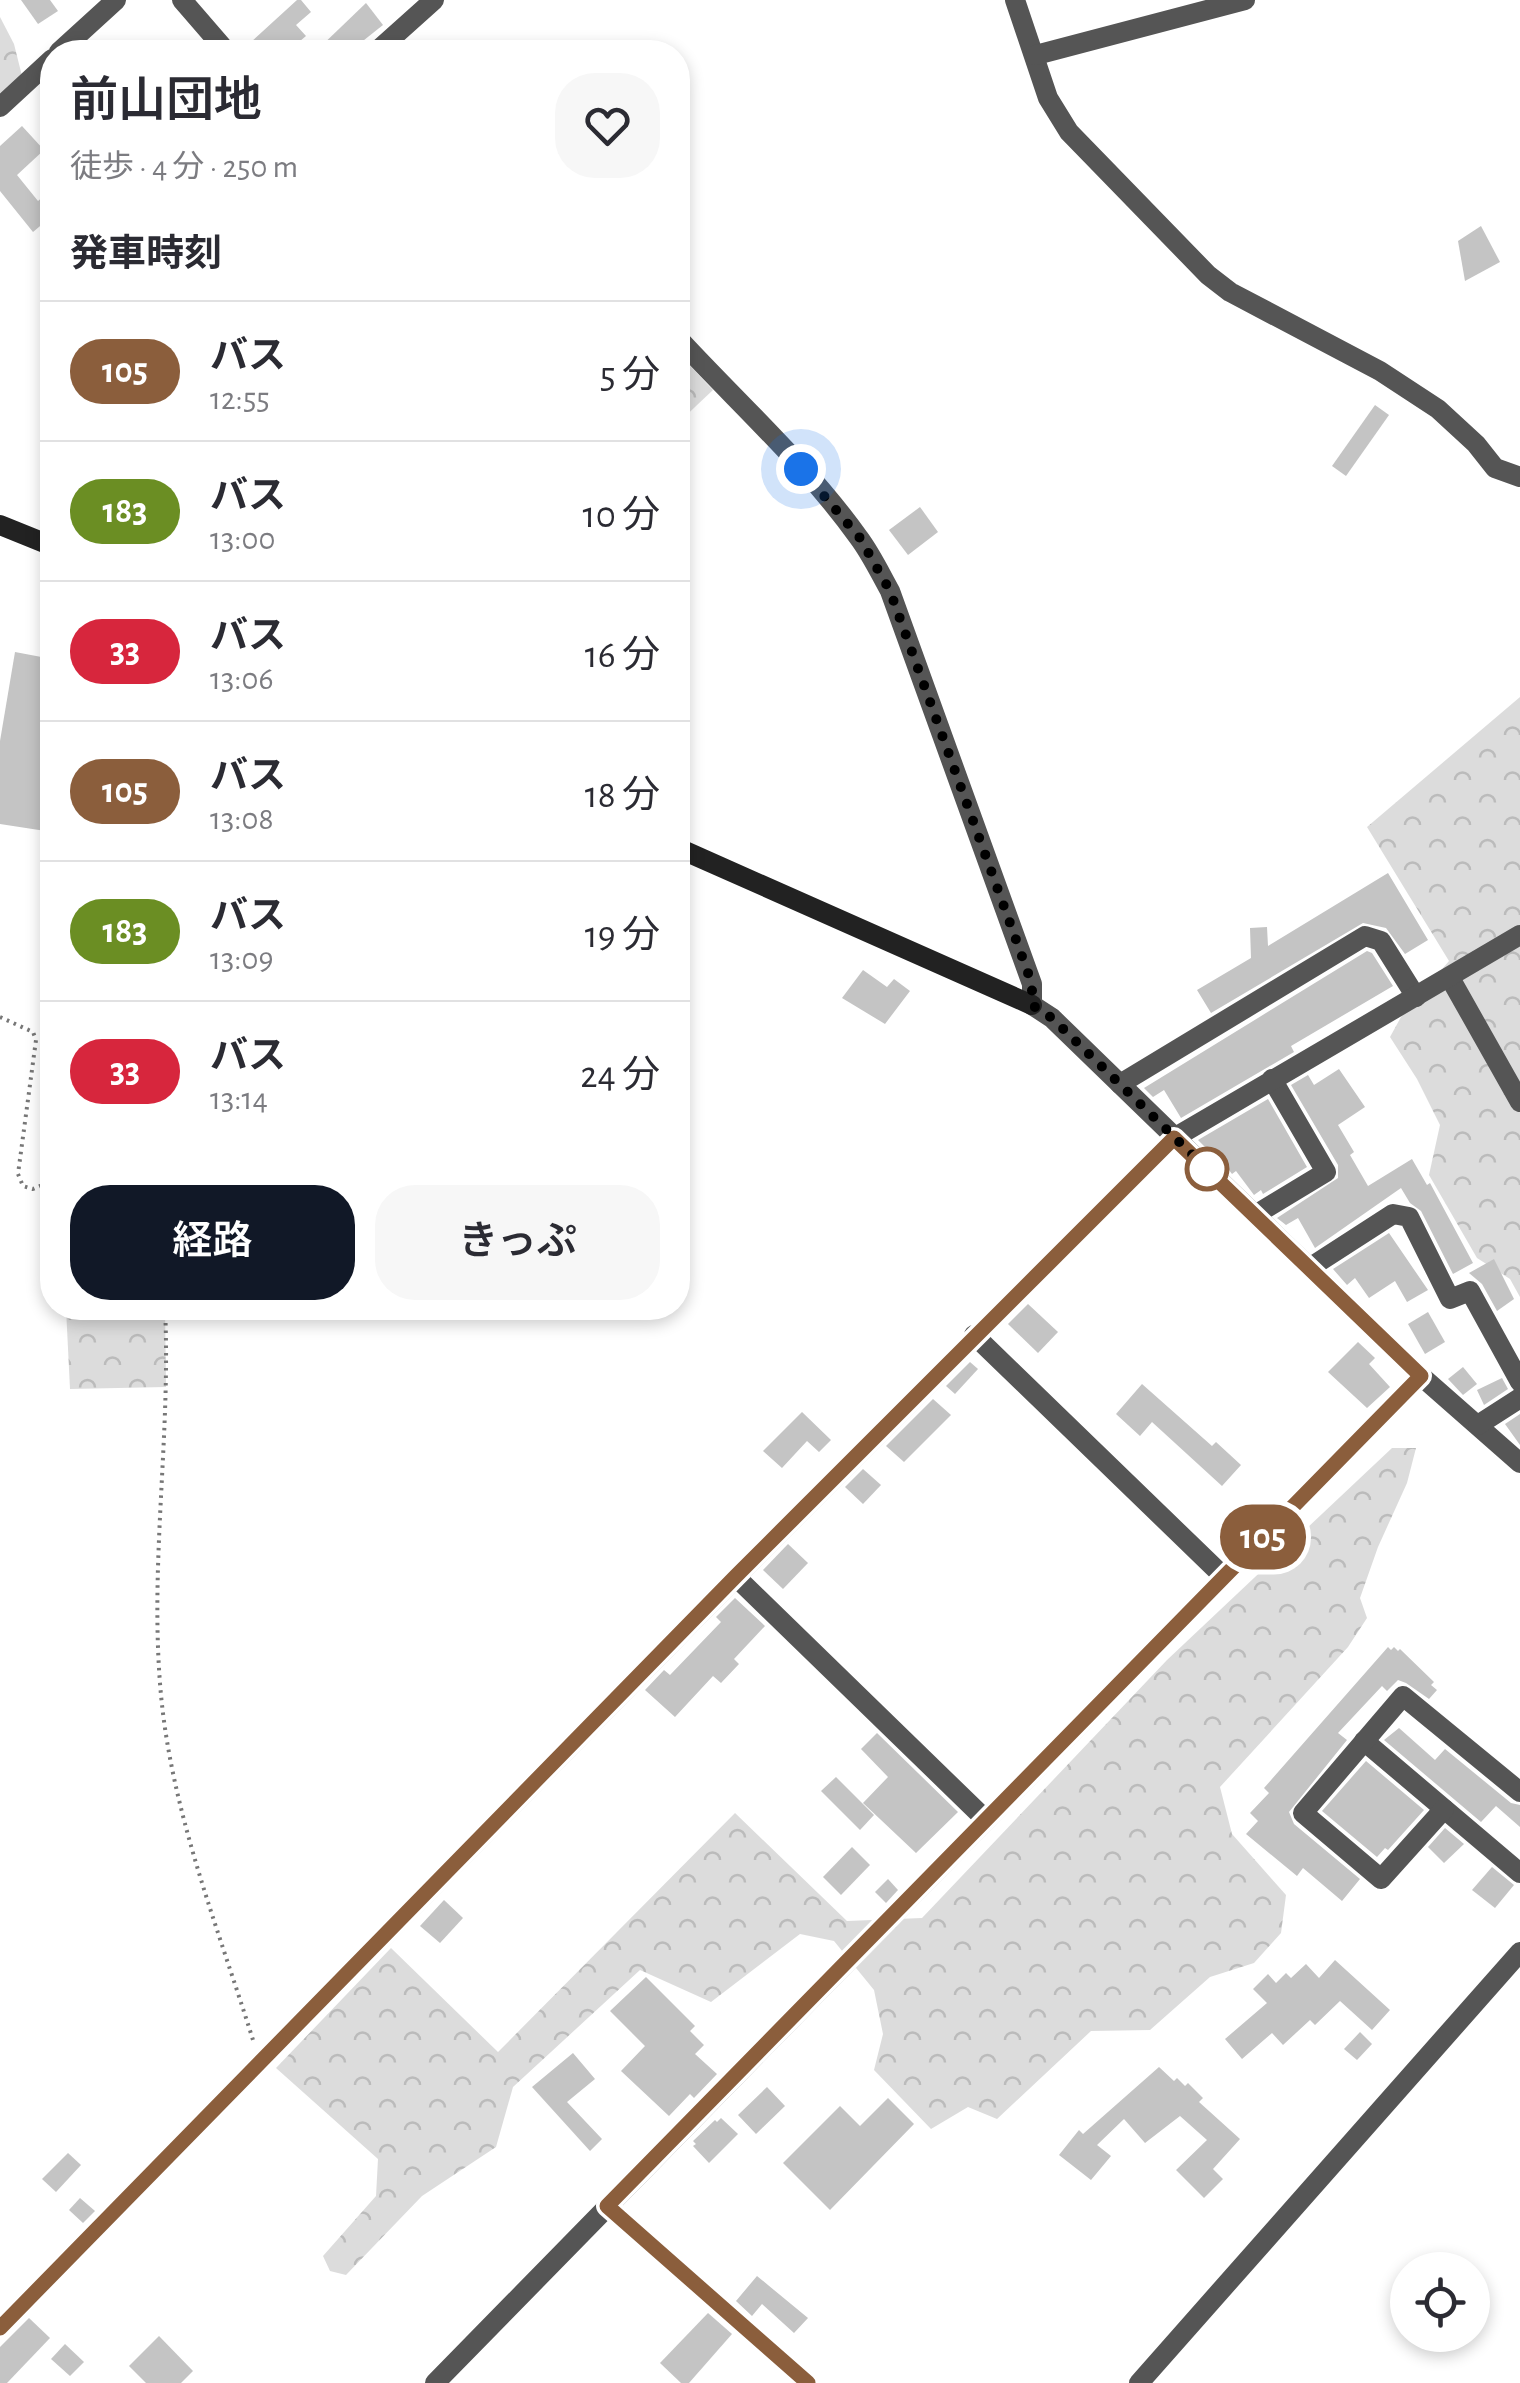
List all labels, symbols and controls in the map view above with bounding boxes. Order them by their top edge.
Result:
button: heart [555,73,660,178]
text: 前山団地 [70,78,262,126]
text: 徒歩 · 4 分 · 250 m [70,151,298,183]
text: 発車時刻 [70,236,222,274]
text: バス [210,338,286,376]
text: 105 [102,354,148,389]
text: 5 分 [600,357,660,395]
text: 12:55 [210,383,270,415]
your location [776,444,826,494]
text: バス [210,478,286,516]
text: 183 [103,494,147,529]
text: 10 分 [583,497,660,535]
text: 13:00 [210,523,275,555]
text: バス [210,618,286,656]
text: 33 [110,634,140,669]
text: 16 分 [585,637,660,675]
text: 13:06 [210,663,273,695]
text: バス [210,758,286,796]
text: 105 [102,774,148,809]
text: 18 分 [585,777,660,815]
text: 13:08 [210,803,274,835]
text: バス [210,898,286,936]
text: 183 [103,914,147,949]
text: 19 分 [585,917,660,955]
text: 13:09 [210,943,273,975]
text: バス [210,1038,286,1076]
text: 33 [110,1054,140,1089]
text: 24 分 [580,1057,660,1095]
text: 13:14 [210,1083,268,1115]
unlabelled marker [1186,1148,1228,1190]
button: 経路 [70,1185,355,1300]
button: きっぷ [375,1185,660,1300]
line badge: 105 [1206,1504,1320,1570]
text: 105 [1240,1520,1286,1555]
map controls [1390,2252,1490,2352]
button: locate [1390,2252,1490,2352]

